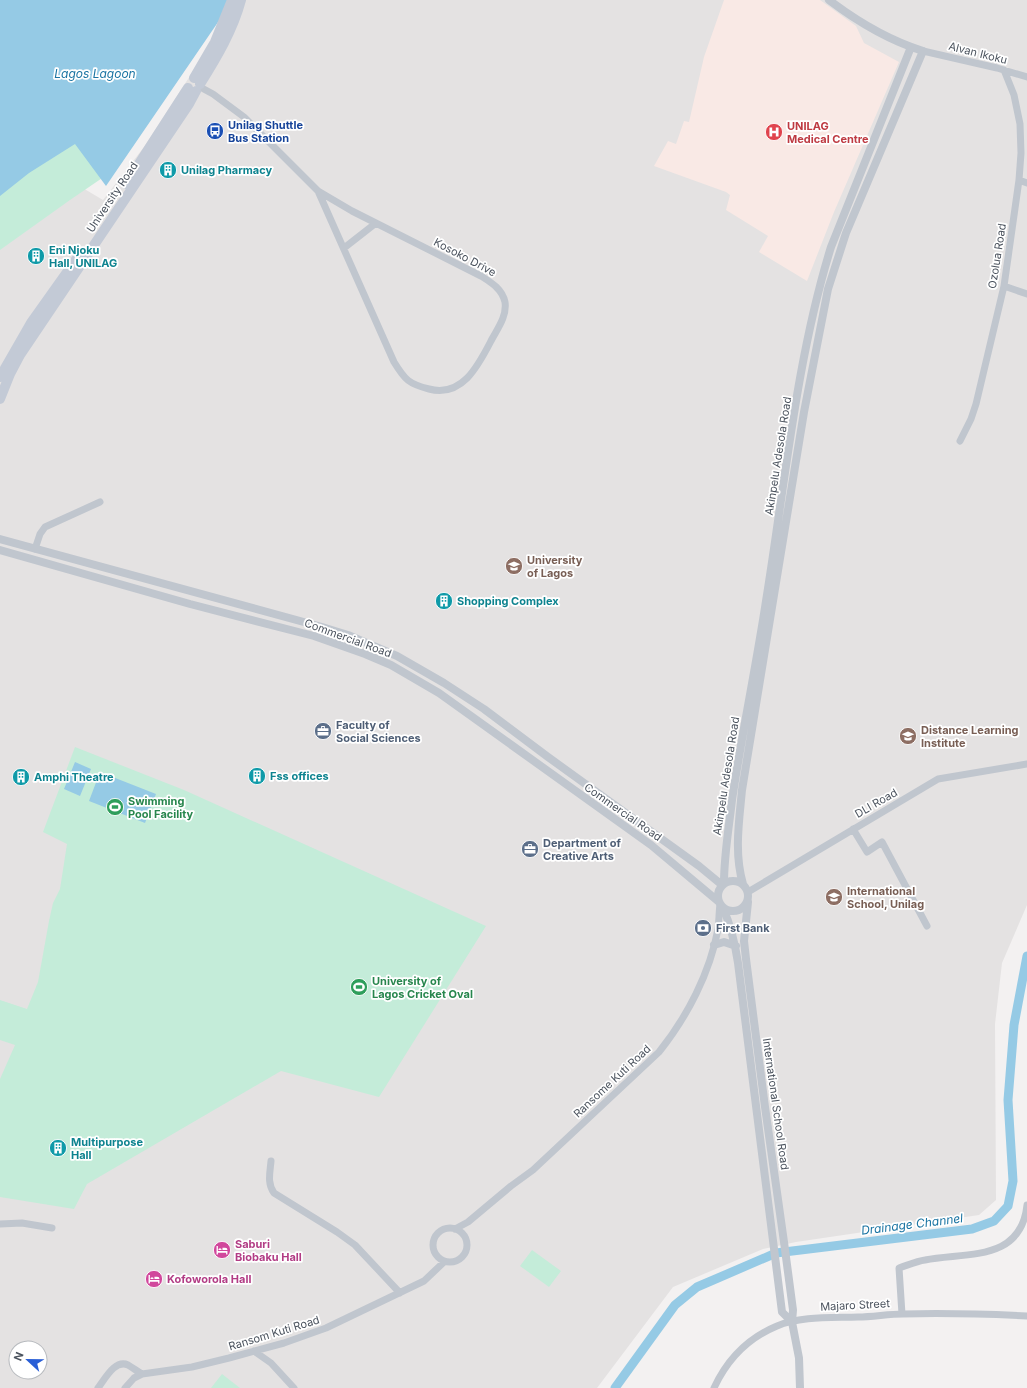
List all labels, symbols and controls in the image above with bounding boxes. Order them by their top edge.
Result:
street label: Alvan Ikoku [947,39,1009,67]
water label: Lagos Lagoon [54,66,136,81]
place label: Unilag Shuttle Bus Station [228,118,303,145]
place label: UNILAG Medical Centre [787,119,869,146]
bus stop icon: Unilag Shuttle Bus Station [205,121,225,141]
hospital icon: UNILAG Medical Centre [764,122,784,142]
street label: University Road [83,159,141,235]
building icon: Unilag Pharmacy [158,160,178,180]
place label: Unilag Pharmacy [181,163,272,177]
street label: Ozolua Road [985,222,1009,290]
street label: Kosoko Drive [431,235,499,279]
place label: Eni Njoku Hall, UNILAG [49,243,117,270]
building icon: Eni Njoku Hall, UNILAG [26,246,46,266]
street label: Akinpelu Adesola Road [762,396,794,516]
place label: University of Lagos [527,553,583,580]
school or university icon: University of Lagos [504,556,524,576]
building icon: Shopping Complex [434,591,454,611]
place label: Shopping Complex [457,594,559,608]
street label: Commercial Road [303,616,393,660]
street label: Akinpelu Adesola Road [710,716,742,836]
place label: Faculty of Social Sciences [336,718,421,745]
office icon: Faculty of Social Sciences [313,721,333,741]
place label: Distance Learning Institute [921,723,1019,750]
school or university icon: Distance Learning Institute [898,726,918,746]
building icon: Fss offices [247,766,267,786]
building icon: Amphi Theatre [11,767,31,787]
place label: Fss offices [270,769,329,783]
place label: Amphi Theatre [34,770,114,784]
street label: Commercial Road [581,780,665,844]
street label: DLI Road [852,785,900,821]
place label: Swimming Pool Facility [128,794,193,821]
sports icon: Swimming Pool Facility [105,797,125,817]
place label: Department of Creative Arts [543,836,621,863]
office icon: Department of Creative Arts [520,839,540,859]
place label: International School, Unilag [847,884,924,911]
school or university icon: International School, Unilag [824,887,844,907]
bank icon: First Bank [693,918,713,938]
place label: First Bank [716,921,770,935]
place label: University of Lagos Cricket Oval [372,974,473,1001]
sports icon: University of Lagos Cricket Oval [349,977,369,997]
street label: International School Road [760,1037,792,1171]
street label: Ransome Kuti Road [570,1042,654,1120]
place label: Multipurpose Hall [71,1135,143,1162]
building icon: Multipurpose Hall [48,1138,68,1158]
water label: Drainage Channel [860,1210,964,1238]
place label: Saburi Biobaku Hall [235,1237,302,1264]
hotel icon: Saburi Biobaku Hall [212,1240,232,1260]
hotel icon: Kofoworola Hall [144,1269,164,1289]
place label: Kofoworola Hall [167,1272,251,1286]
street label: Majaro Street [820,1296,891,1314]
street label: Ransom Kuti Road [227,1313,321,1353]
north arrow [8,1340,48,1380]
text: N [11,1350,27,1363]

